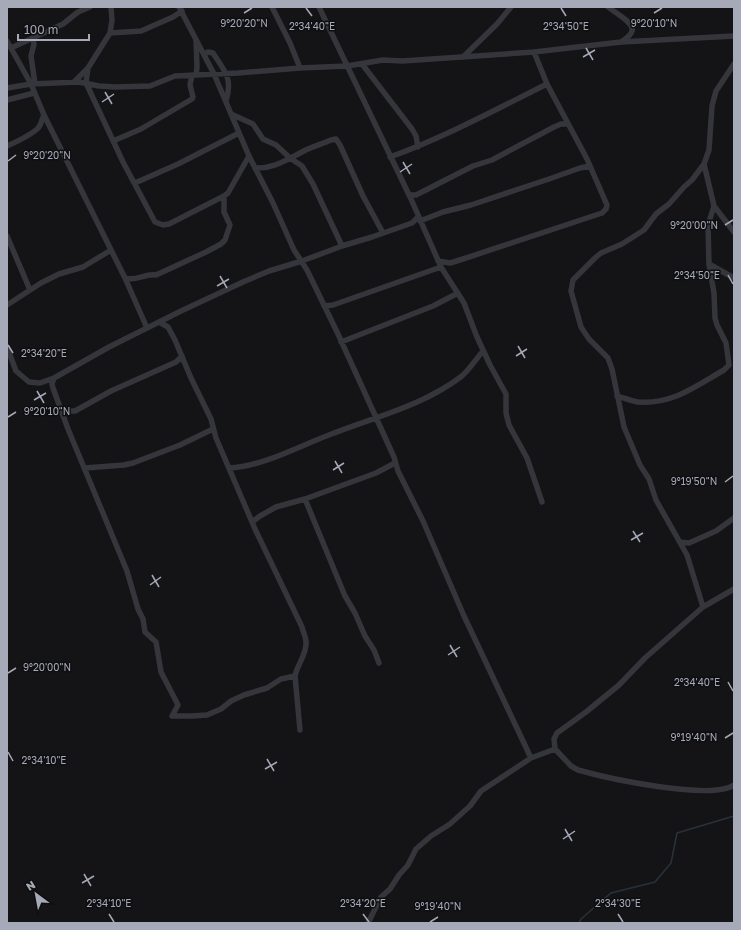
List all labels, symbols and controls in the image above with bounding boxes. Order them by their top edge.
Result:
scale bar [18,16,89,42]
text: 9°20'20"N [220,17,268,29]
text: 9°20'10"N [631,17,677,29]
text: 2°34'40"E [289,20,335,32]
text: 2°34'50"E [543,20,589,32]
text: 100 m [24,22,58,37]
text: 9°20'20"N [23,149,71,161]
text: 9°20'00"N [670,219,718,231]
text: 2°34'50"E [674,269,720,281]
text: 2°34'20"E [21,347,67,359]
text: 9°20'10"N [24,405,70,417]
text: 9°19'50"N [671,475,717,487]
text: 9°20'00"N [23,661,71,673]
text: 2°34'40"E [674,676,720,688]
text: 9°19'40"N [671,731,717,743]
text: 2°34'10"E [22,754,66,766]
north arrow [16,874,56,914]
text: N [23,877,37,893]
text: 2°34'10"E [87,897,131,909]
text: 2°34'20"E [340,897,386,909]
text: 2°34'30"E [595,897,641,909]
text: 9°19'40"N [415,900,461,912]

